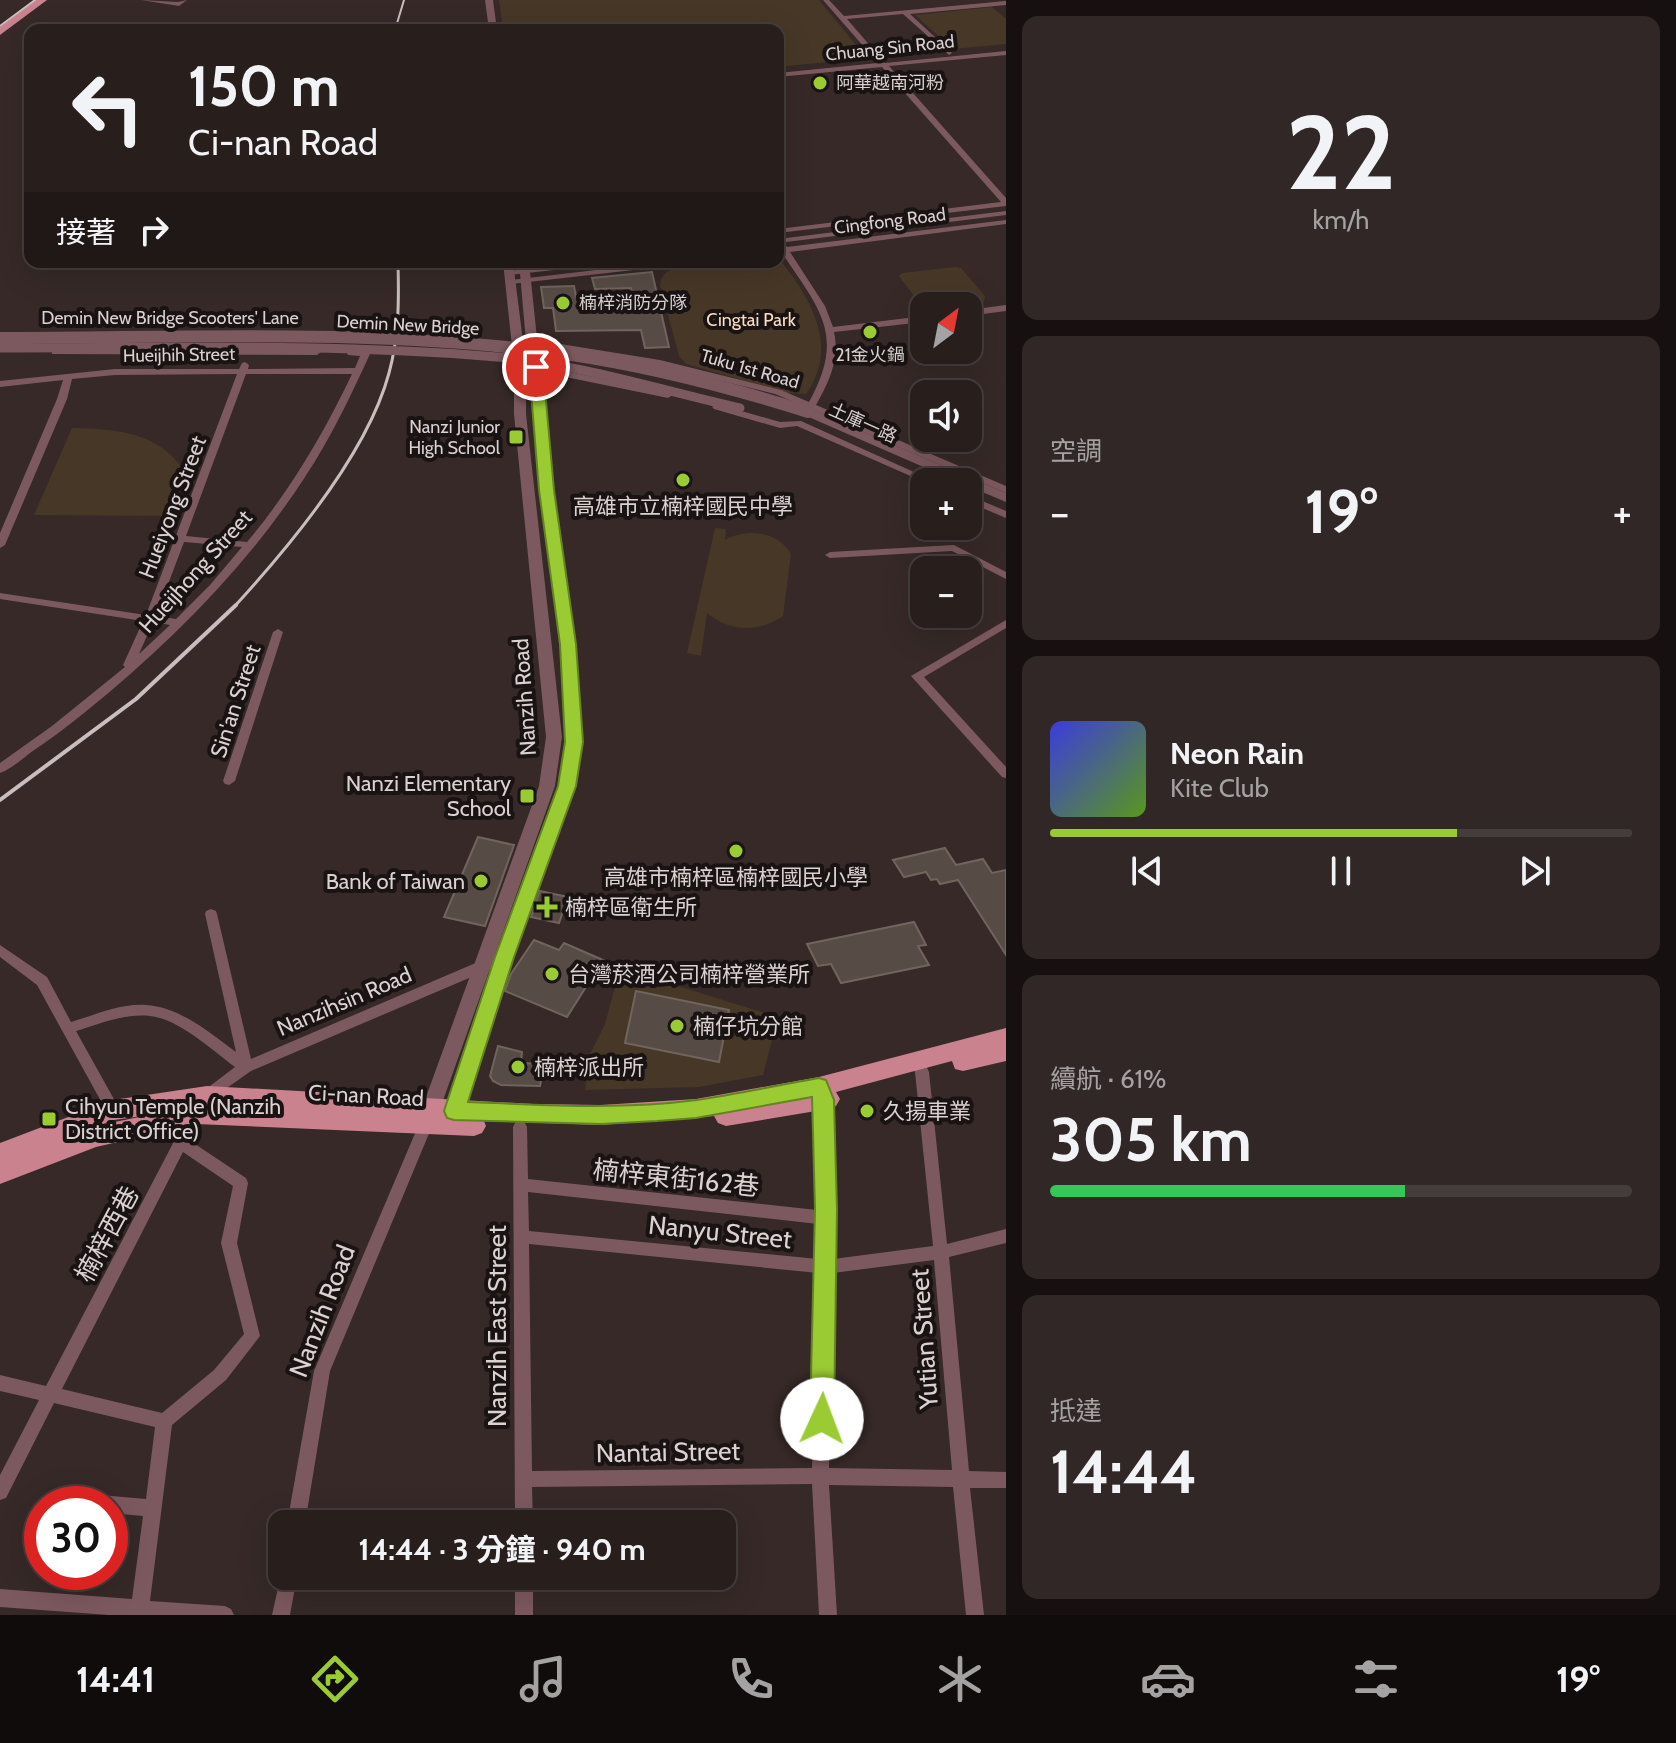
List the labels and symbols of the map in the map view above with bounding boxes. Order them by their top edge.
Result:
street label: Chuang Sin Road [825,30,955,66]
place label: 阿華越南河粉 [836,72,944,94]
marker: 阿華越南河粉 [811,74,829,92]
street label: Cingfong Road [833,203,947,239]
place label: 楠梓消防分隊 [579,292,687,314]
north arrow [910,292,982,364]
marker: 楠梓消防分隊 [554,294,572,312]
street label: Demin New Bridge Scooters' Lane [41,307,299,329]
park label: Cingtai Park [706,309,797,331]
street label: Demin New Bridge [336,310,480,340]
marker: 21金火鍋 [861,323,879,341]
pin [502,333,570,401]
street label: Hueijhih Street [123,343,235,367]
street label: Tuku 1st Road [698,344,802,394]
place label: 21金火鍋 [835,344,905,366]
street label: 土庫一路 [826,398,900,448]
place label: Nanzi Junior High School [408,416,501,459]
marker: Nanzi Junior High School [507,428,525,446]
street label: Hueiyong Street [133,432,212,582]
marker: 高雄市立楠梓國民中學 [674,471,692,489]
place label: 高雄市立楠梓國民中學 [573,493,793,520]
street label: Hueijhong Street [133,504,258,638]
street label: Nanzih Road [507,637,542,757]
street label: Sin'an Street [205,641,267,761]
place label: Nanzi Elementary School [346,770,512,822]
marker: Nanzi Elementary School [518,787,536,805]
marker: 高雄市楠梓區楠梓國民小學 [727,842,745,860]
place label: 高雄市楠梓區楠梓國民小學 [604,864,868,891]
place label: Bank of Taiwan [326,868,465,895]
marker: Bank of Taiwan [472,872,490,890]
place label: 楠梓區衛生所 [565,894,697,921]
marker: 楠梓區衛生所 [536,896,558,918]
street label: Nanzihsin Road [273,961,416,1042]
place label: 台灣菸酒公司楠梓營業所 [568,961,810,988]
marker: 台灣菸酒公司楠梓營業所 [543,965,561,983]
place label: 楠仔坑分館 [693,1013,803,1040]
marker: 楠仔坑分館 [668,1017,686,1035]
place label: 楠梓派出所 [534,1054,644,1081]
marker: 楠梓派出所 [509,1058,527,1076]
street label: Ci-nan Road [307,1079,425,1112]
place label: Cihyun Temple (Nanzih District Office) [65,1093,281,1145]
place label: 久揚車業 [883,1098,971,1125]
marker: 久揚車業 [858,1102,876,1120]
marker: Cihyun Temple (Nanzih District Office) [40,1110,58,1128]
street label: 楠梓東街162巷 [591,1153,761,1203]
street label: 楠梓西巷 [68,1181,146,1287]
street label: Nanyu Street [647,1209,794,1255]
street label: Nanzih East Street [481,1225,513,1427]
street label: Nanzih Road [282,1240,362,1382]
street label: Yutian Street [903,1268,945,1411]
position arrow [780,1377,864,1461]
street label: Nantai Street [596,1435,741,1469]
speed limit sign: 30 [24,1486,128,1590]

